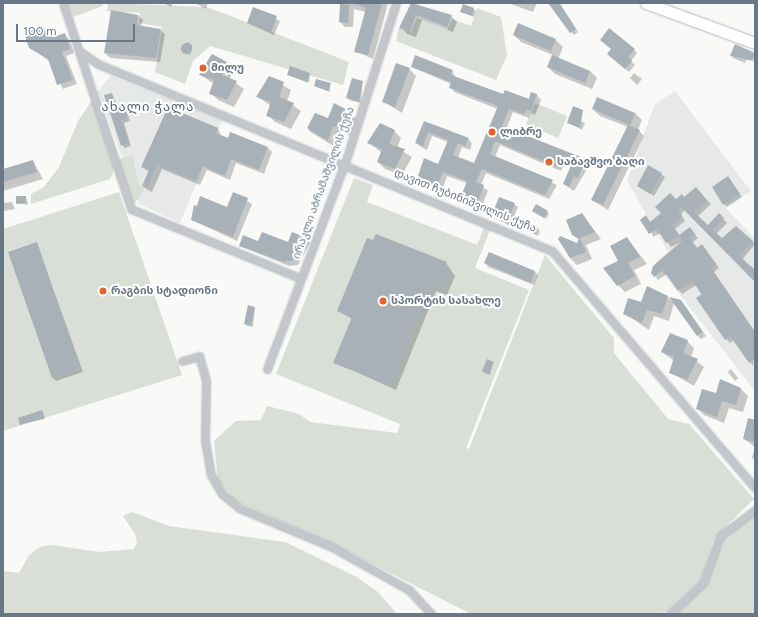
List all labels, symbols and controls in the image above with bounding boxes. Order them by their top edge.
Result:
scale bar [18,16,137,42]
text: 100 m [23,24,57,38]
place label: მილუ [211,61,244,75]
marker: მილუ [198,63,208,73]
district label: ახალი ჭალა [102,99,194,115]
street label: ირაკლი აბრამაშვილის ქუჩა [290,105,358,261]
place label: ლიბრე [500,125,542,139]
marker: ლიბრე [487,127,497,137]
place label: საბავშვო ბაღი [557,155,645,169]
marker: საბავშვო ბაღი [544,157,554,167]
street label: დავით ჩუბინიშვილის ქუჩა [392,166,538,236]
place label: რაგბის სტადიონი [111,284,218,298]
marker: რაგბის სტადიონი [98,286,108,296]
place label: სპორტის სასახლე [391,294,501,308]
marker: სპორტის სასახლე [378,296,388,306]

